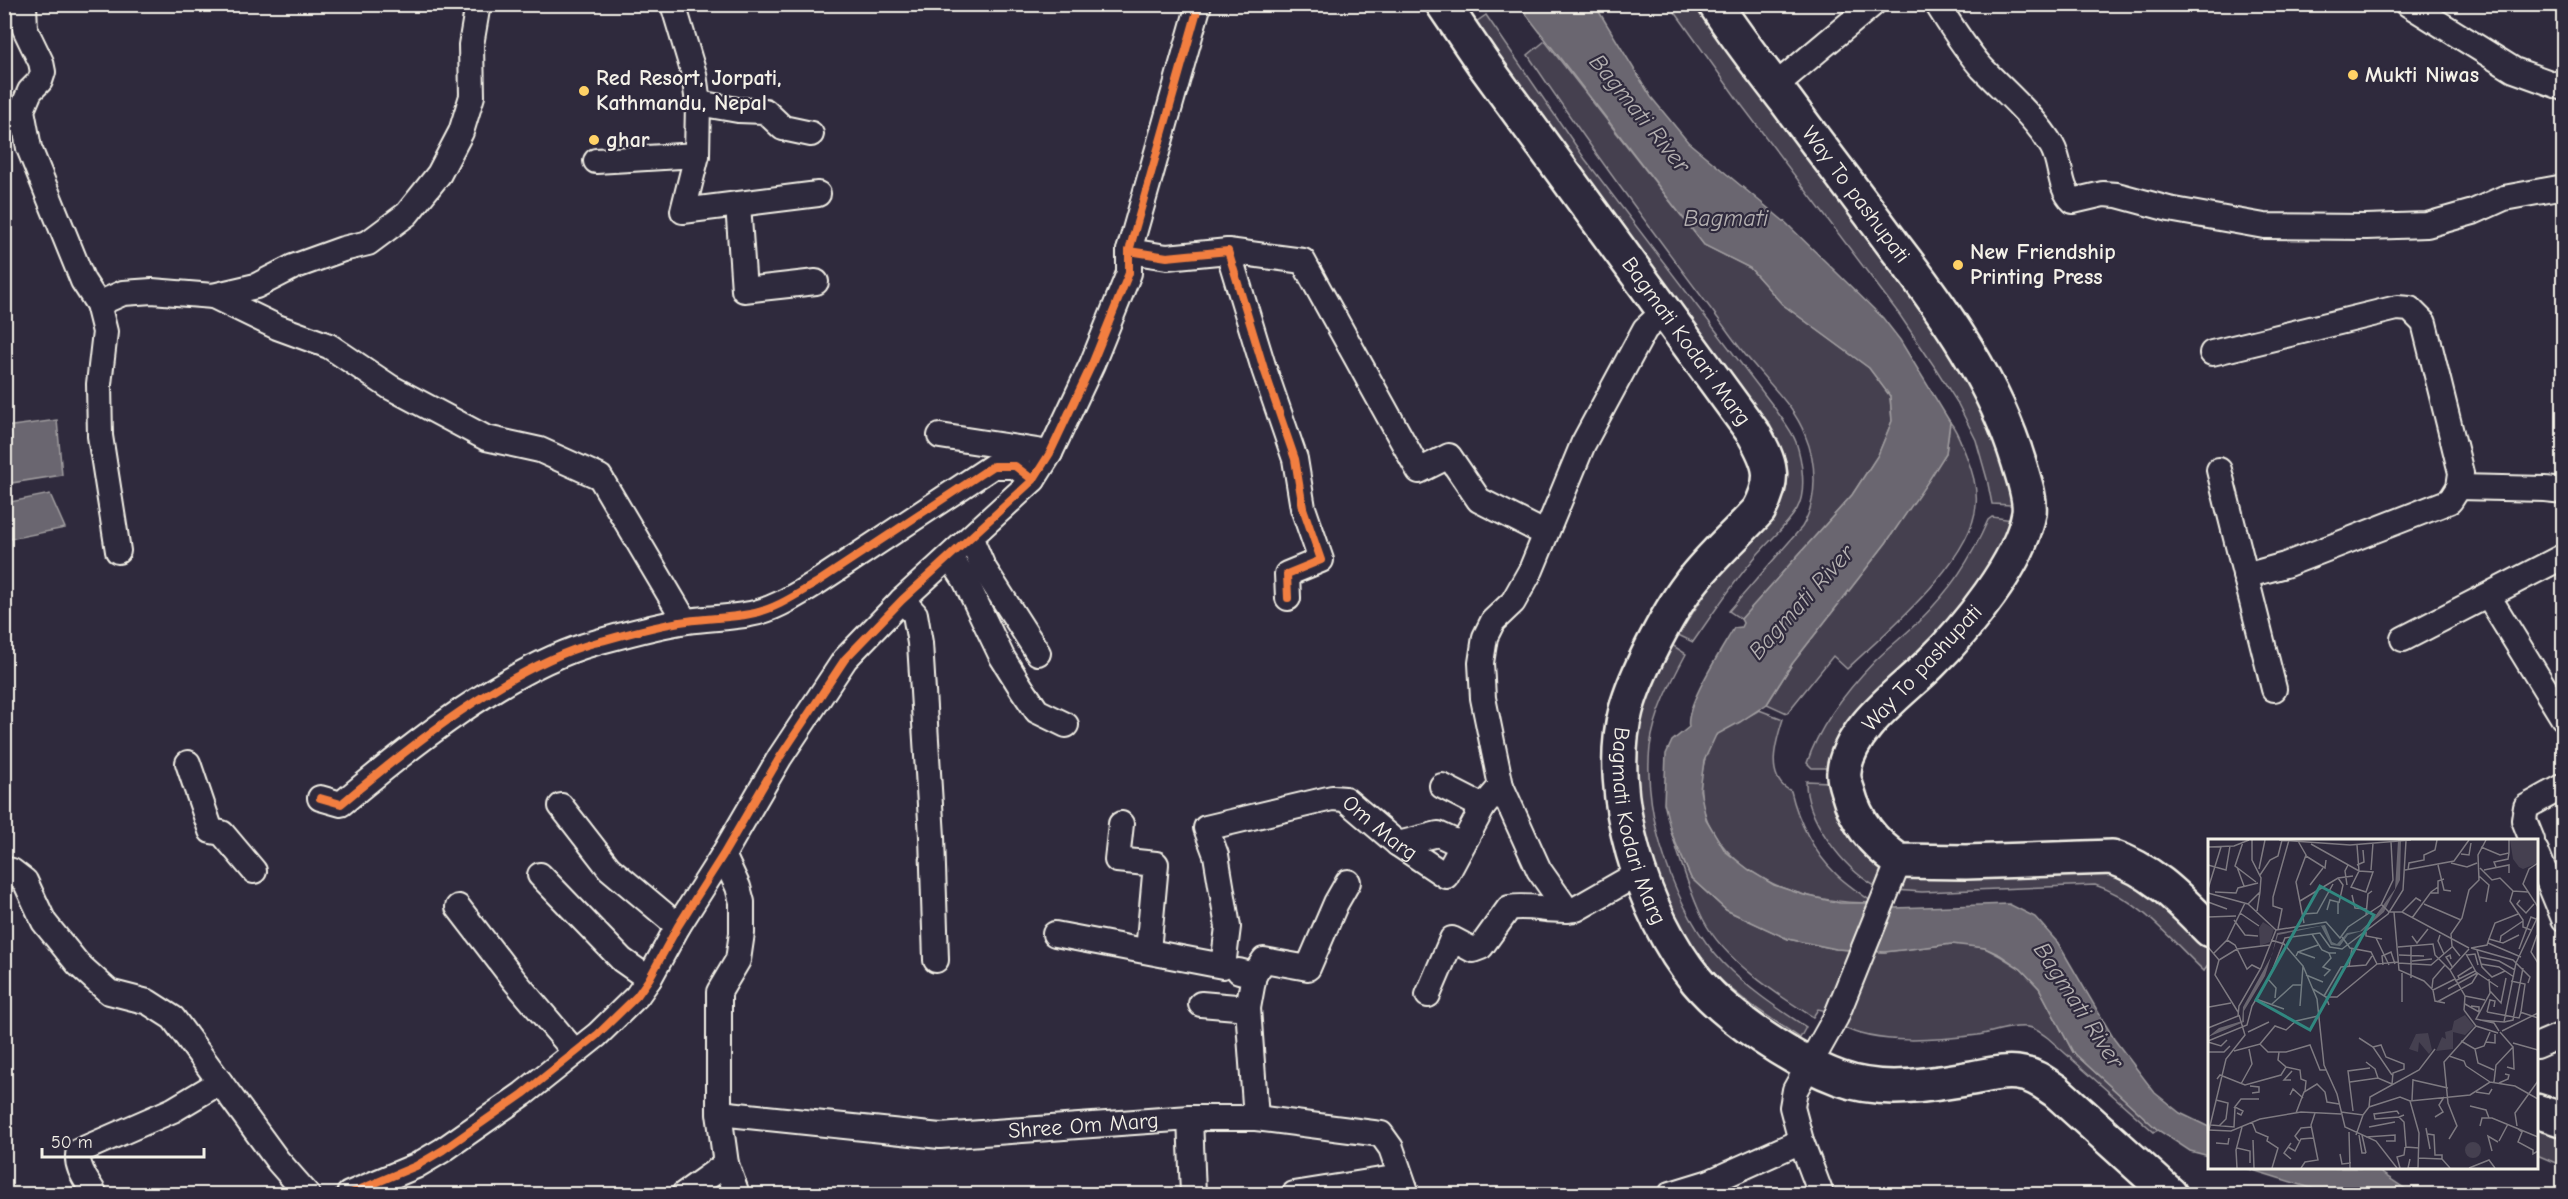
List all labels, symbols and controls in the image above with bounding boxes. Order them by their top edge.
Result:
water label: Bagmati River [1584,48,1697,179]
place label: Mukti Niwas [2365,62,2479,88]
place label: Red Resort, Jorpati, Kathmandu, Nepal [596,65,781,116]
marker: Mukti Niwas [2346,68,2360,82]
marker: Red Resort, Jorpati, Kathmandu, Nepal [577,84,591,98]
street label: Way To pashupati [1796,121,1915,268]
place label: ghar [606,127,650,153]
marker: ghar [587,133,601,147]
water label: Bagmati [1683,204,1769,232]
place label: New Friendship Printing Press [1970,239,2116,290]
street label: Bagmati Kodari Marg [1616,252,1757,431]
marker: New Friendship Printing Press [1951,258,1965,272]
water label: Bagmati River [1742,538,1861,665]
street label: Way To pashupati [1857,599,1987,737]
street label: Bagmati Kodari Marg [1607,726,1672,929]
street label: Om Marg [1337,790,1422,866]
inset map [2208,839,2538,1169]
water label: Bagmati River [2028,937,2131,1074]
street label: Shree Om Marg [1007,1107,1160,1144]
scale bar [42,1121,204,1159]
text: 50 m [51,1132,93,1153]

